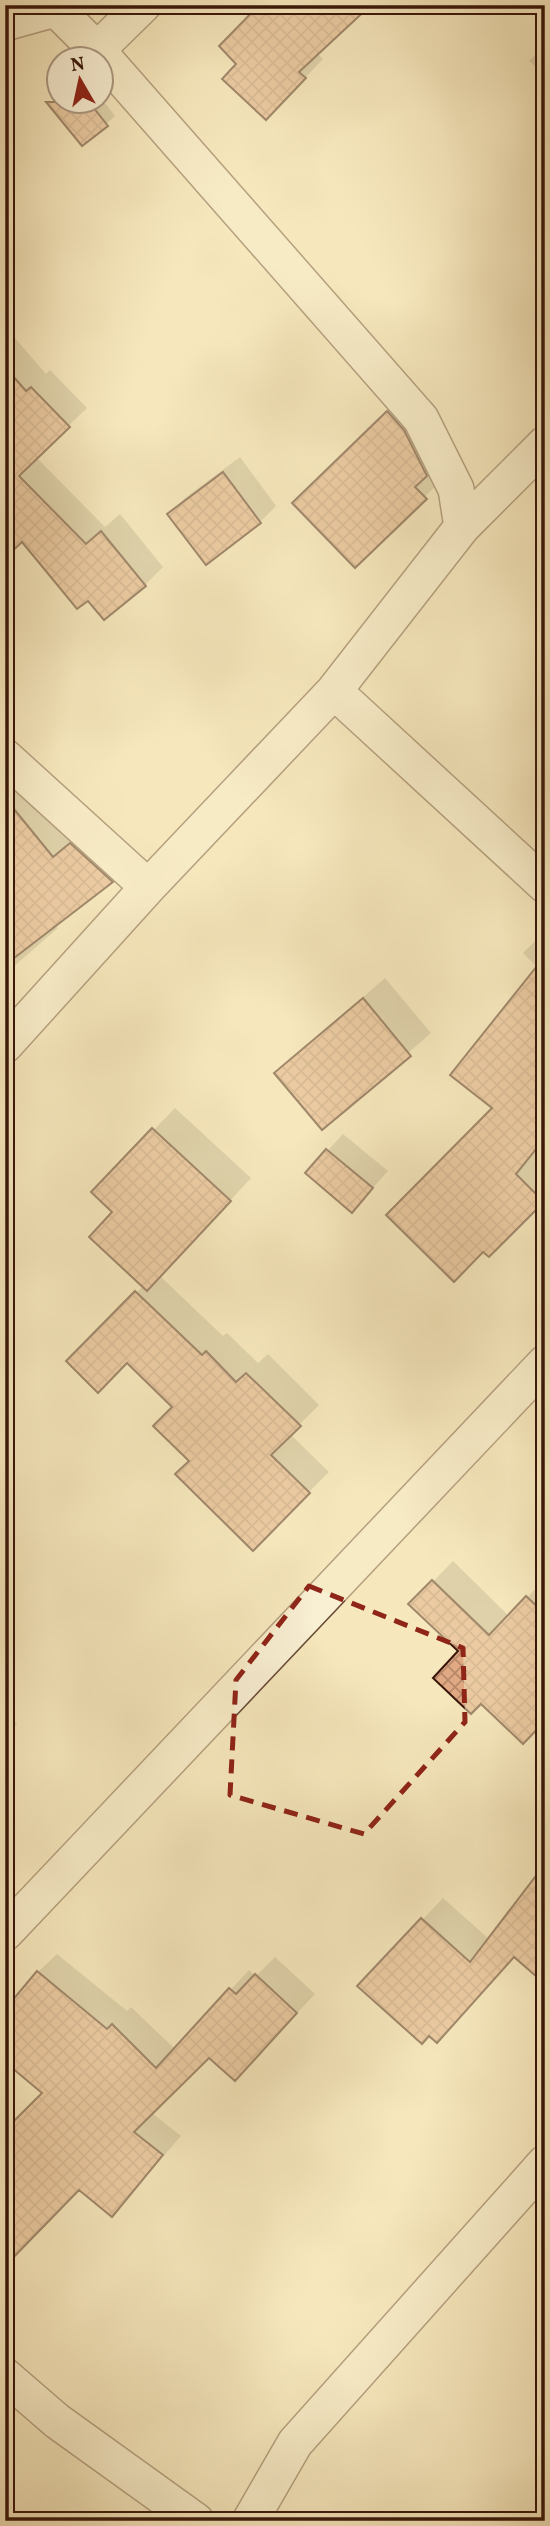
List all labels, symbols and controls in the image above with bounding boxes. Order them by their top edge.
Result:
north arrow [46,46,116,116]
text: N [69,51,87,79]

